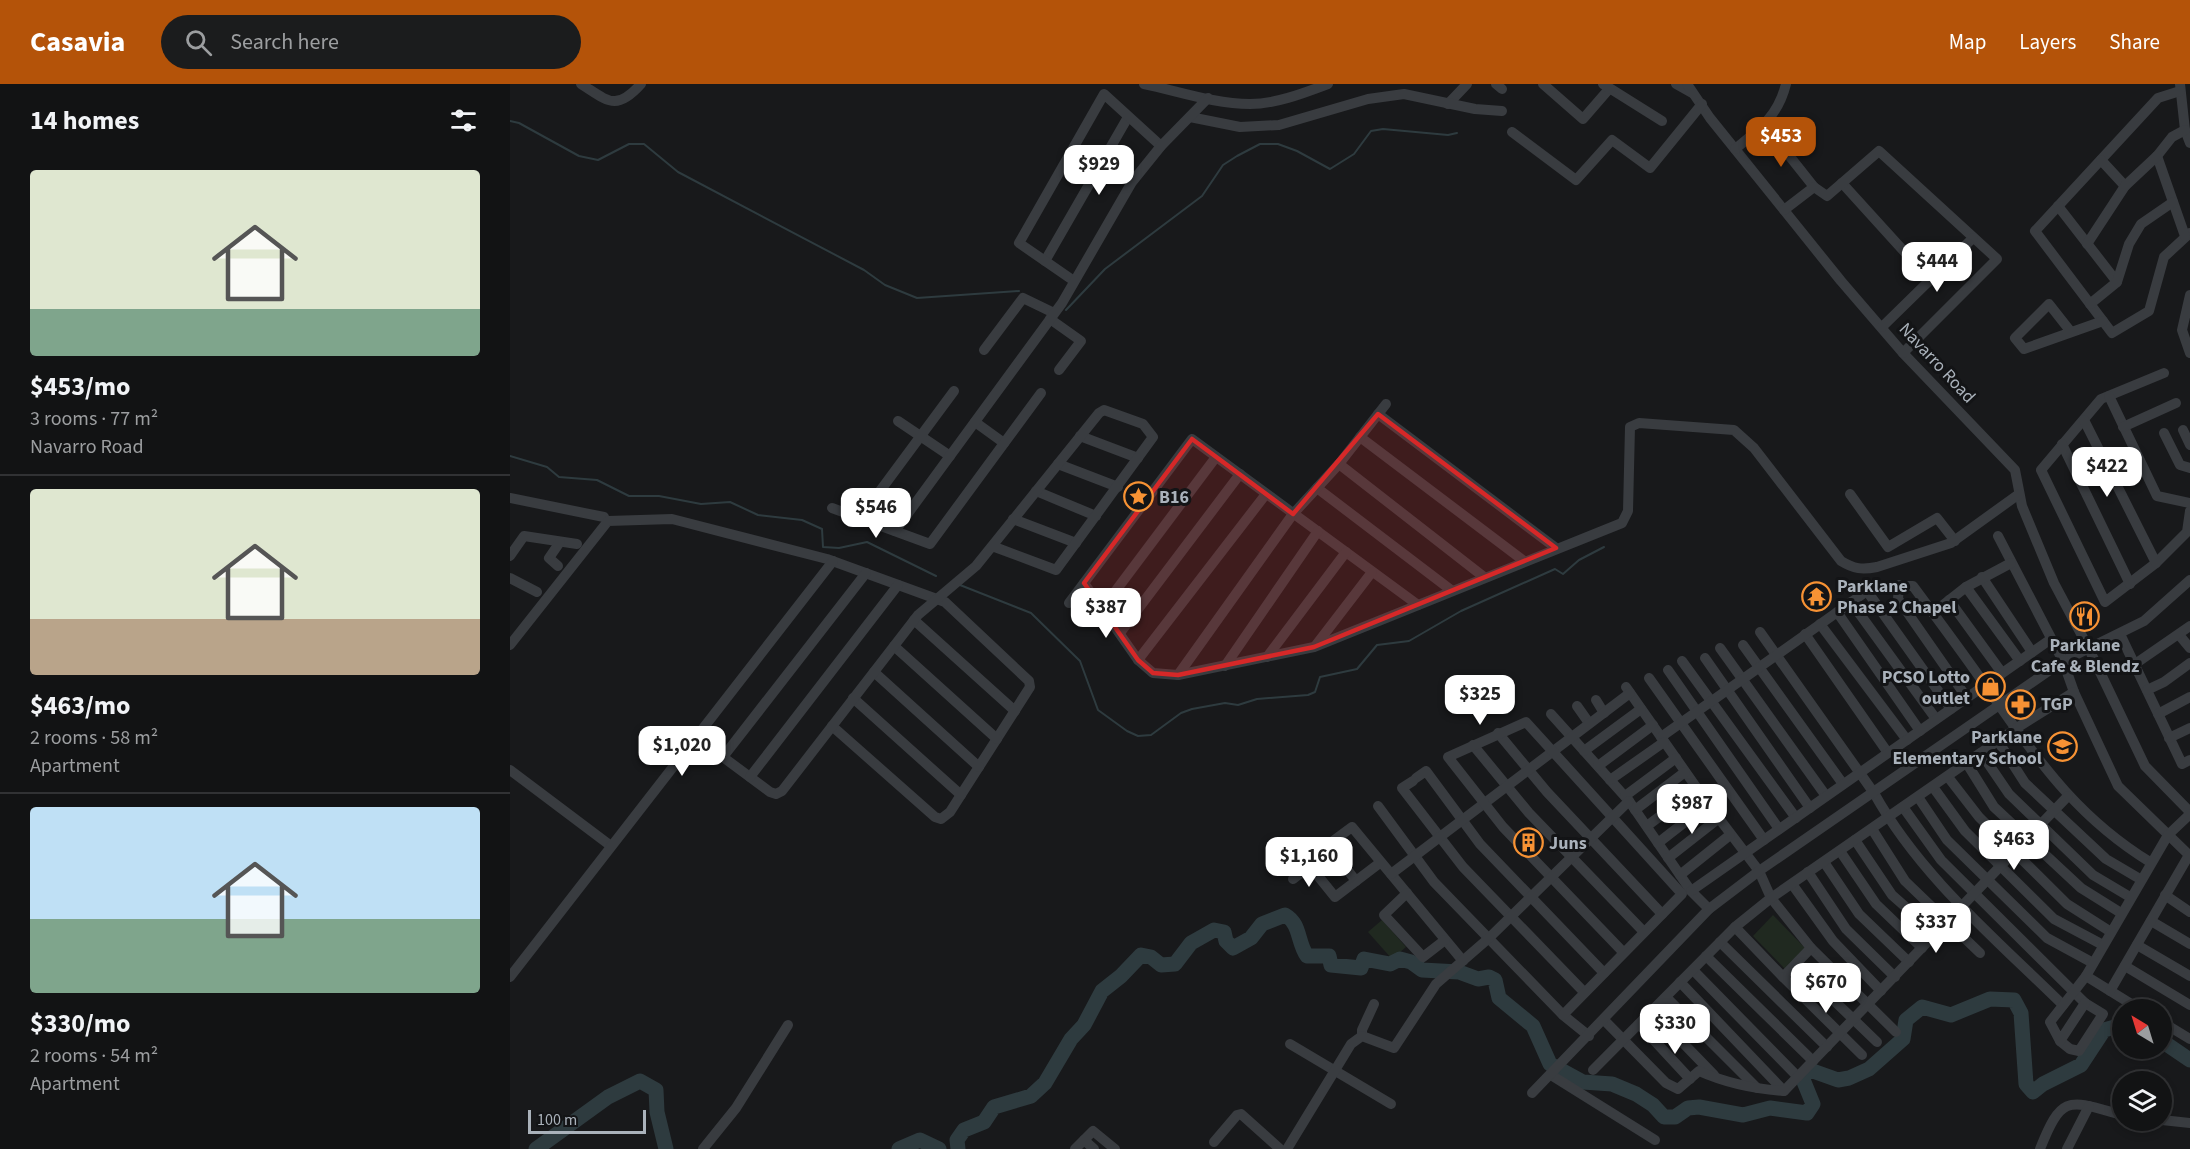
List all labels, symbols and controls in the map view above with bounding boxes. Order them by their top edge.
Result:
search box [161,15,581,69]
text: Casavia [30,22,125,62]
icon: search [182,26,215,59]
text: Search here [230,26,339,58]
text: Map [1949,27,1986,57]
text: Layers [2019,27,2076,57]
text: Share [2109,27,2160,57]
text: 14 homes [30,102,139,139]
icon: filters [447,104,480,137]
pin: $453 [1745,117,1817,168]
text: $453 [1760,122,1802,150]
pin: $929 [1063,145,1135,196]
text: $929 [1078,150,1120,178]
icon: home [201,209,309,317]
pin: $444 [1901,242,1973,293]
text: $444 [1916,247,1958,275]
street label: Navarro Road [1893,317,1981,409]
text: $453/mo [30,368,130,405]
text: 3 rooms · 77 m² [30,405,158,433]
text: Navarro Road [30,433,143,461]
pin: $422 [2071,447,2143,498]
text: $422 [2086,452,2128,480]
place icon: B16 [1122,481,1154,513]
place label: B16 [1159,485,1189,510]
pin: $546 [840,488,912,539]
text: $546 [855,493,897,521]
icon: home [201,528,309,636]
place label: Parklane Phase 2 Chapel [1837,574,1957,620]
temple icon: Parklane Phase 2 Chapel [1800,580,1832,612]
pin: $387 [1070,588,1142,639]
text: $387 [1085,593,1127,621]
restaurant icon: Parklane Cafe & Blendz [2069,600,2101,632]
place label: Parklane Cafe & Blendz [2031,633,2139,679]
place label: PCSO Lotto outlet [1882,665,1970,711]
shop icon: PCSO Lotto outlet [1975,671,2007,703]
pin: $325 [1444,675,1516,726]
text: $325 [1459,680,1501,708]
text: $463/mo [30,687,130,724]
pharmacy icon: TGP [2004,688,2036,720]
place label: TGP [2041,692,2073,717]
text: 2 rooms · 58 m² [30,724,158,752]
place label: Parklane Elementary School [1892,725,2042,771]
pin: $1,020 [633,726,731,777]
text: $1,020 [653,731,711,759]
school or university icon: Parklane Elementary School [2047,731,2079,763]
text: Apartment [30,752,120,780]
pin: $987 [1656,784,1728,835]
text: $987 [1671,789,1713,817]
pin: $463 [1978,820,2050,871]
text: $463 [1993,825,2035,853]
building icon: Juns [1512,827,1544,859]
place label: Juns [1549,831,1587,856]
pin: $1,160 [1260,837,1358,888]
text: $1,160 [1280,842,1338,870]
icon: home [201,846,309,954]
pin: $337 [1900,903,1972,954]
text: $337 [1915,908,1957,936]
pin: $670 [1790,963,1862,1014]
text: $670 [1805,968,1847,996]
north arrow [2112,999,2172,1059]
map controls [2112,999,2172,1131]
pin: $330 [1639,1004,1711,1055]
text: $330/mo [30,1005,130,1042]
text: $330 [1654,1009,1696,1037]
text: 2 rooms · 54 m² [30,1042,158,1070]
text: Apartment [30,1070,120,1098]
button: layers [2112,1071,2172,1131]
scale bar [528,1107,646,1134]
text: 100 m [537,1109,577,1131]

